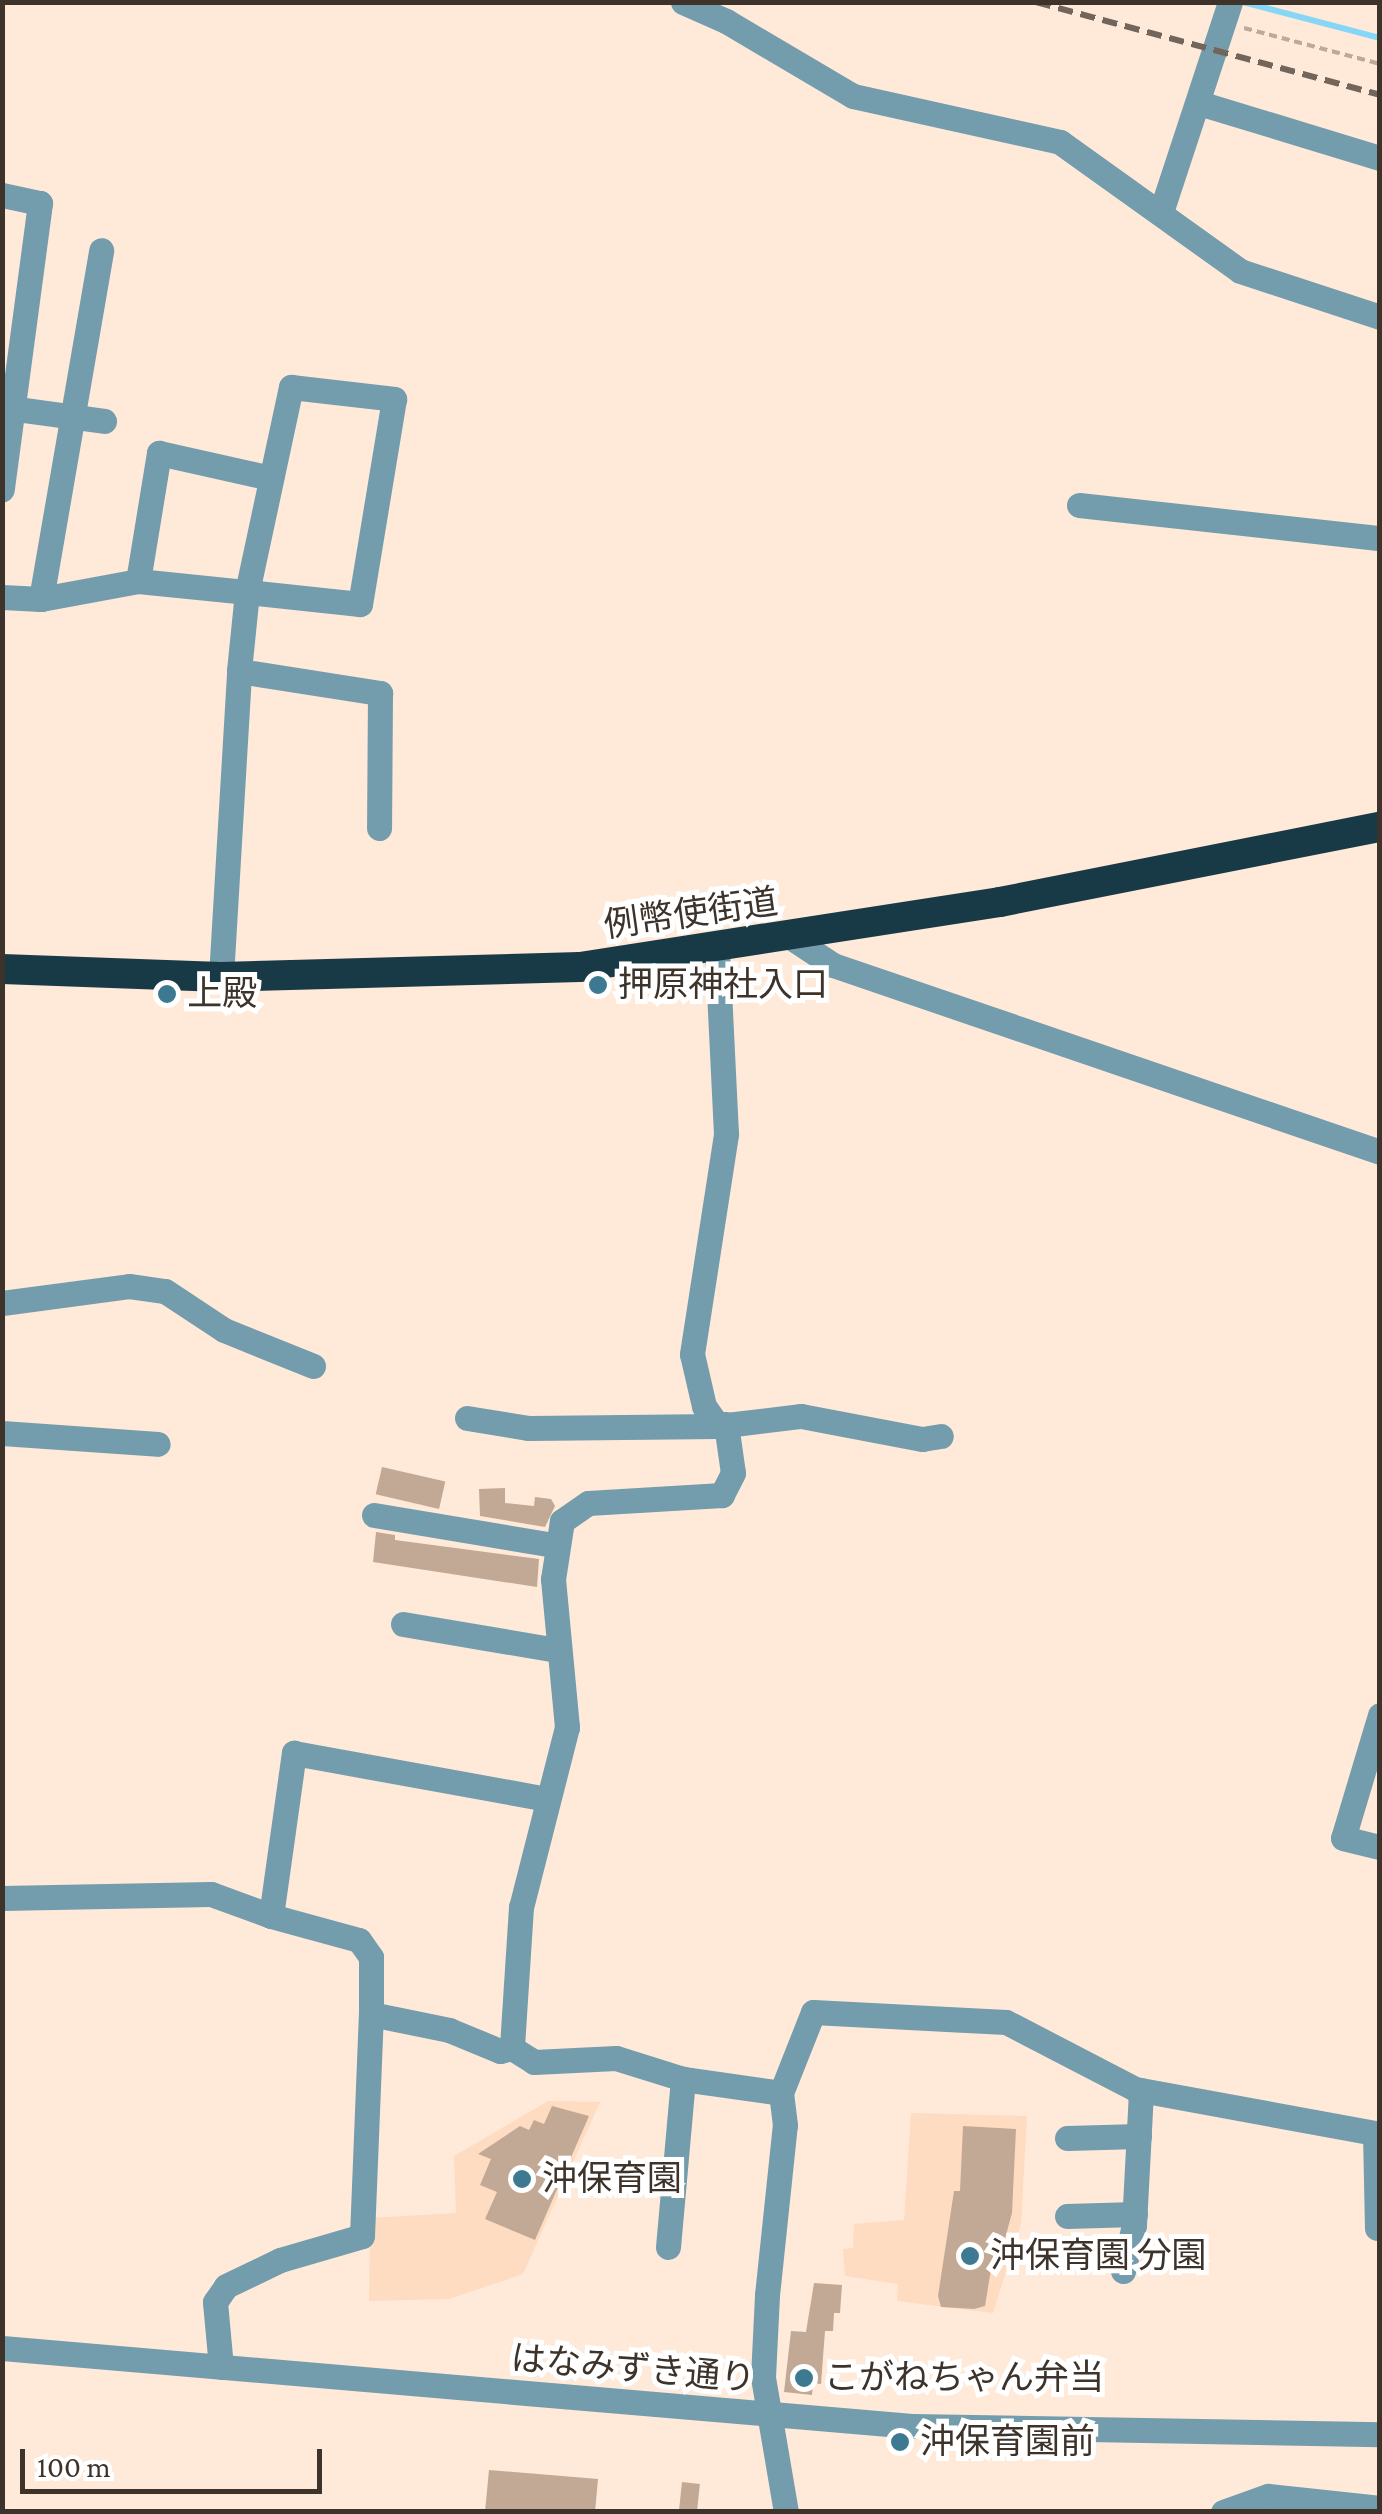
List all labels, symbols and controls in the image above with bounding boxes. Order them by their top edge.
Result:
street label: 例幣使街道 [601,881,781,947]
place label: 押原神社入口 [618,964,828,1006]
place label: 上殿 [187,973,257,1015]
marker: 押原神社入口 [587,974,609,996]
marker: 上殿 [156,983,178,1005]
place label: 沖保育園 [542,2158,682,2200]
marker: 沖保育園 [511,2168,533,2190]
place label: 沖保育園 分園 [990,2235,1207,2277]
marker: 沖保育園 分園 [959,2245,981,2267]
street label: はなみずき通り [509,2337,757,2401]
place label: こがねちゃん弁当 [824,2357,1104,2399]
marker: こがねちゃん弁当 [793,2367,815,2389]
place label: 沖保育園前 [920,2421,1095,2463]
scale bar [25,2429,328,2491]
marker: 沖保育園前 [889,2431,911,2453]
text: 100 m [37,2450,111,2483]

